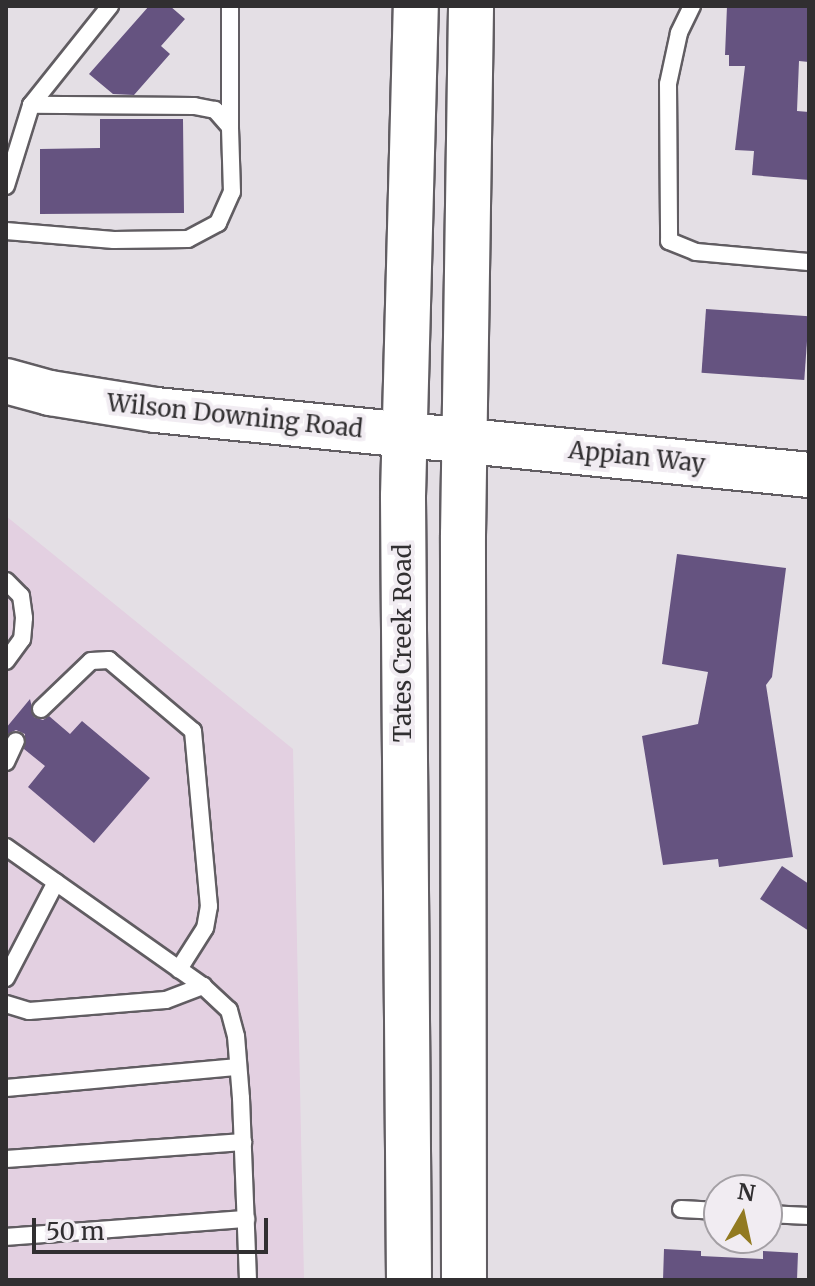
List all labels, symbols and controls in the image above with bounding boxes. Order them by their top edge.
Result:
street label: Wilson Downing Road [106,388,364,444]
street label: Appian Way [567,435,707,479]
street label: Tates Creek Road [389,544,417,742]
north arrow [703,1174,783,1254]
text: N [736,1177,757,1207]
scale bar [36,1202,272,1252]
text: 50 m [46,1216,105,1247]

